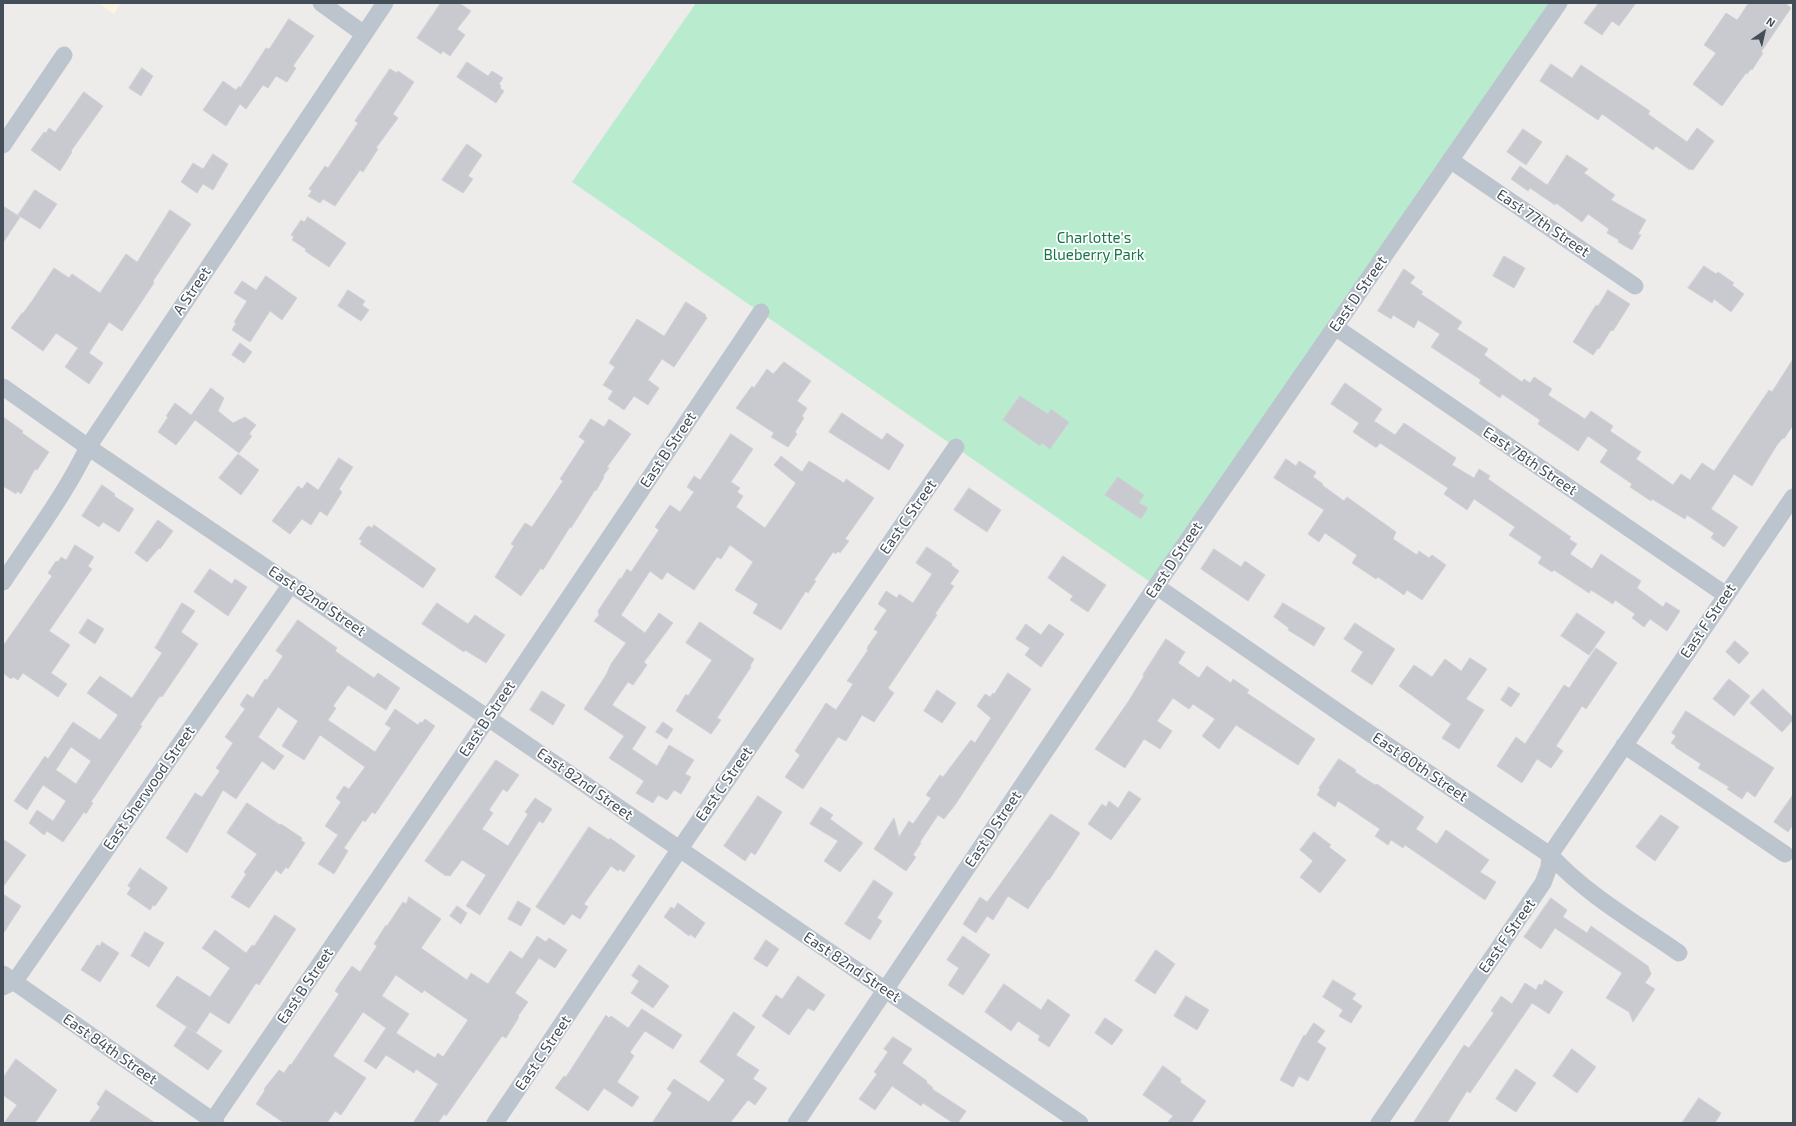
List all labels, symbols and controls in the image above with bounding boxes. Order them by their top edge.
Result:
north arrow [1744,12,1784,52]
text: N [1764,14,1778,29]
street label: East 77th Street [1493,185,1593,261]
park label: Charlotte's Blueberry Park [1044,229,1144,264]
street label: East D Street [1325,253,1391,335]
street label: A Street [169,263,215,319]
street label: East B Street [636,409,700,491]
street label: East 78th Street [1480,423,1580,499]
street label: East C Street [876,476,940,558]
street label: East D Street [1142,518,1206,602]
street label: East 82nd Street [265,562,369,640]
street label: East F Street [1676,580,1740,662]
street label: East B Street [455,678,519,760]
street label: East Sherwood Street [99,722,199,854]
street label: East 80th Street [1369,729,1471,805]
street label: East C Street [692,743,756,825]
street label: East 82nd Street [533,744,637,824]
street label: East D Street [961,787,1025,871]
street label: East F Street [1475,895,1539,977]
street label: East 82nd Street [800,928,904,1006]
street label: East B Street [273,945,337,1027]
street label: East 84th Street [59,1010,161,1088]
street label: East C Street [511,1012,575,1094]

